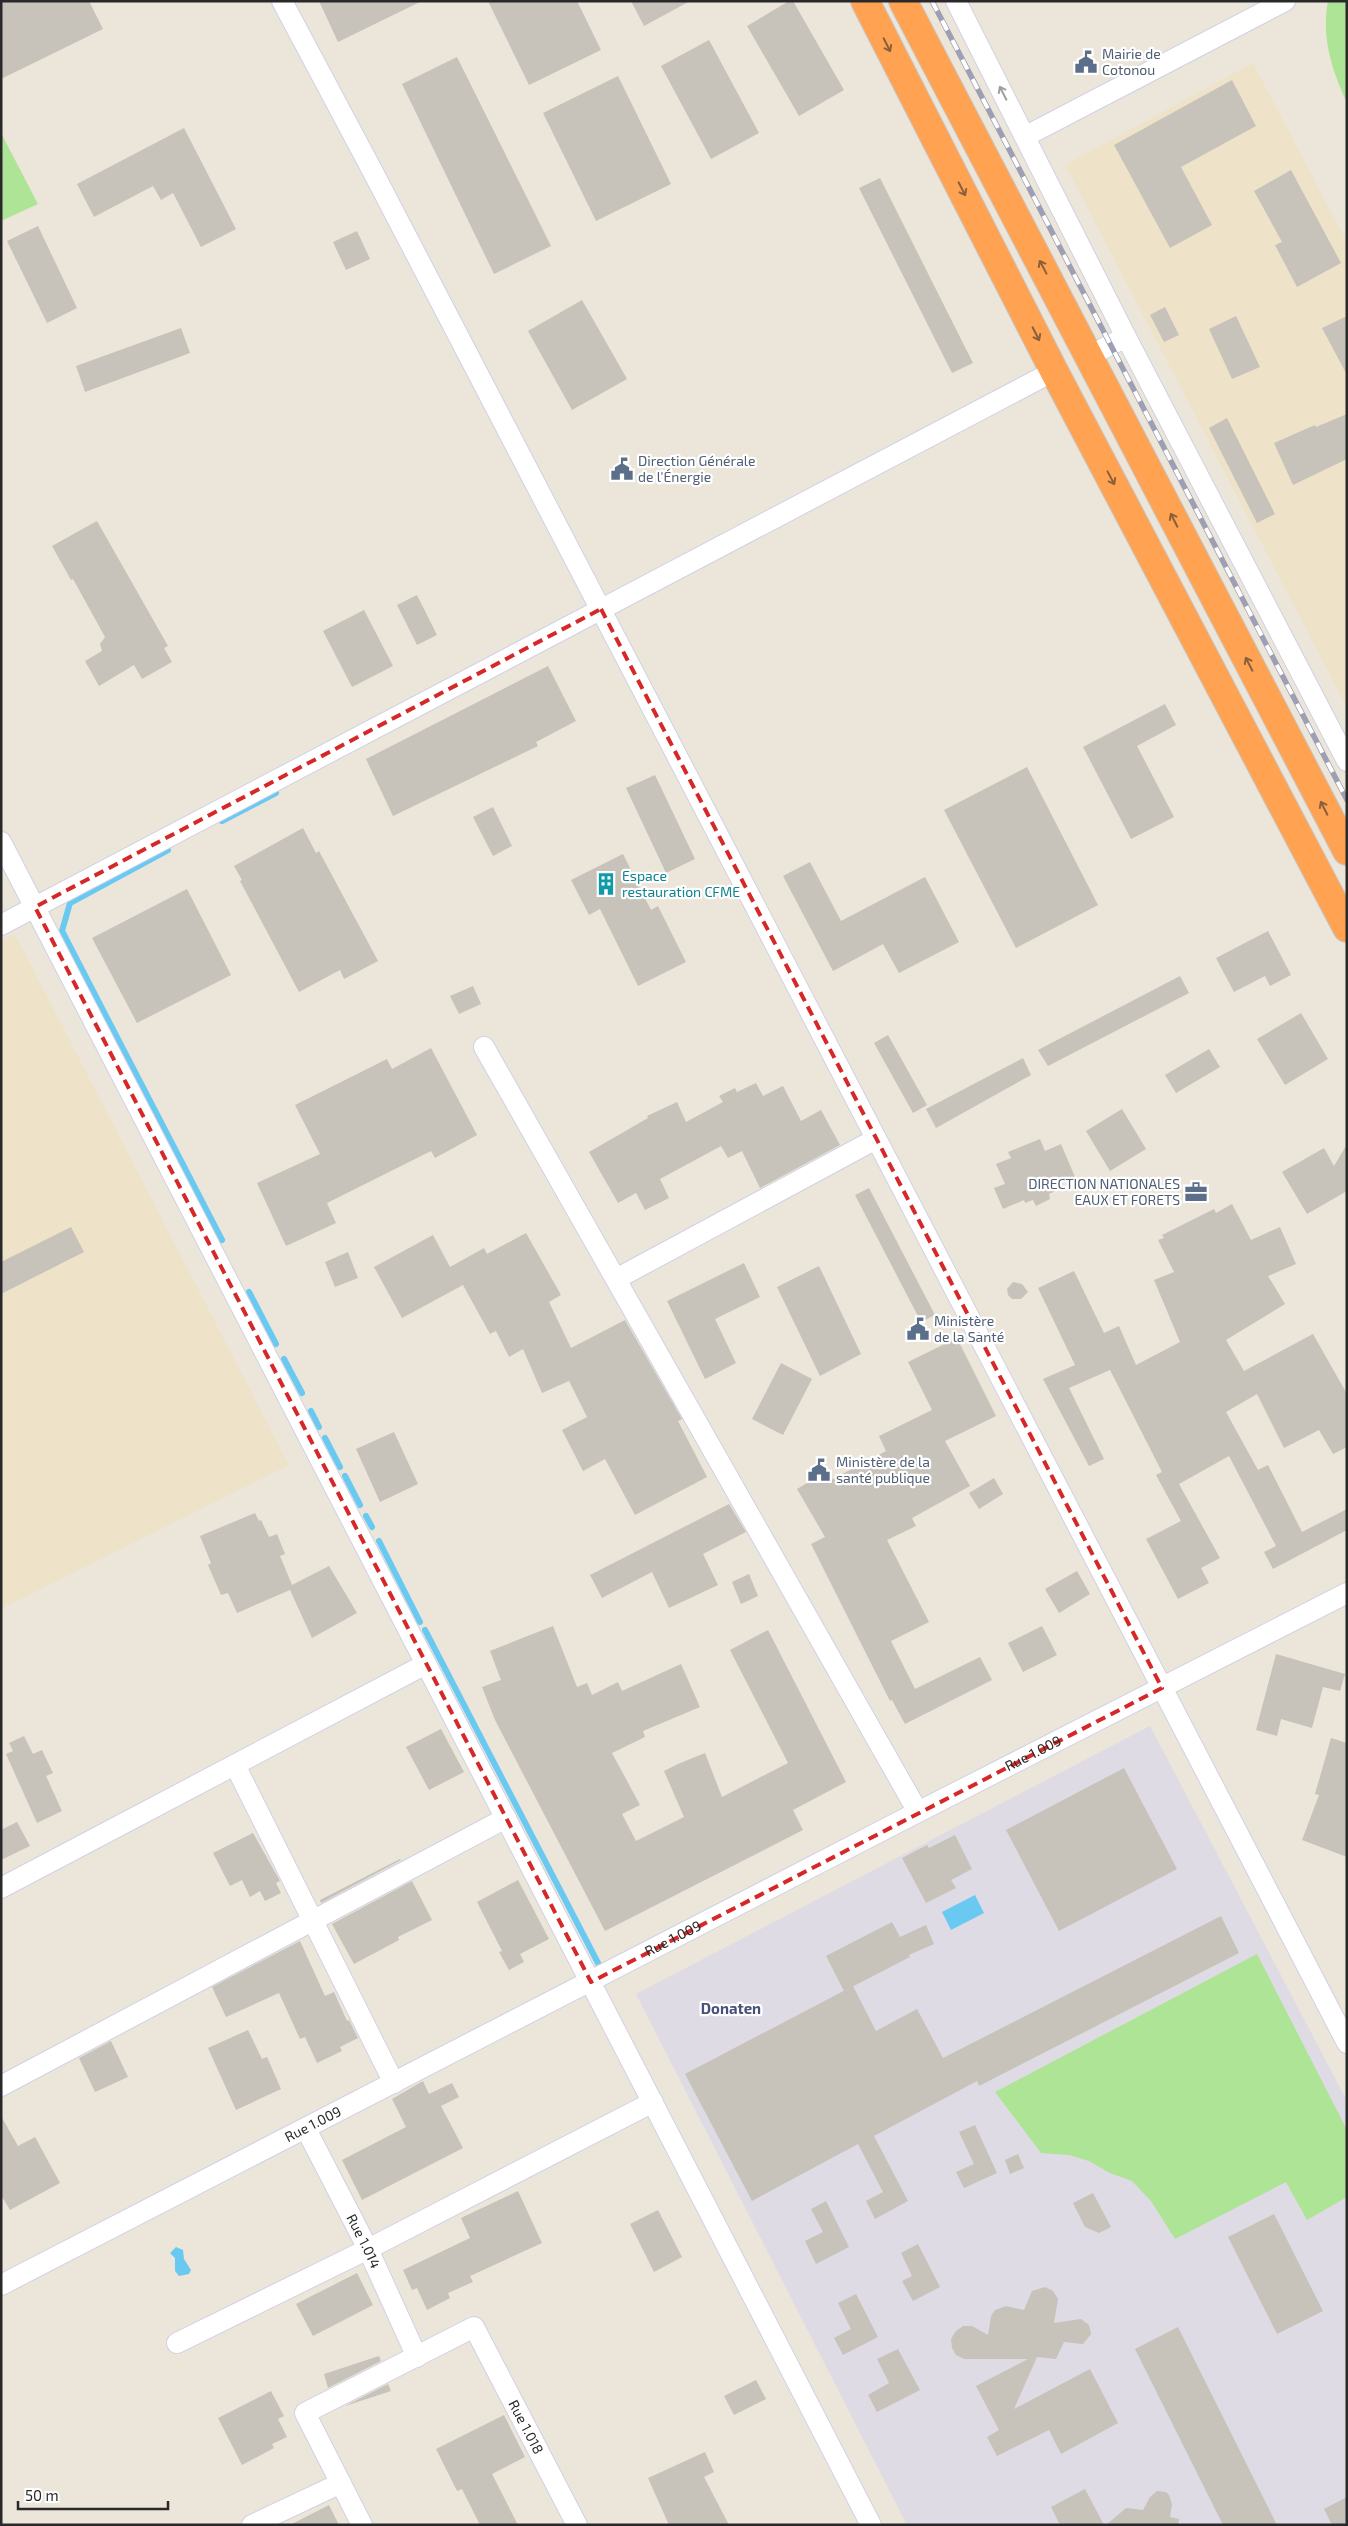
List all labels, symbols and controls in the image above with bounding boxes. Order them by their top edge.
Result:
one-way arrow [882,37,892,52]
place label: Mairie de Cotonou [1102,45,1161,78]
public building icon: Mairie de Cotonou [1073,49,1099,75]
one-way arrow [998,86,1007,101]
one-way arrow [958,181,967,196]
one-way arrow [1037,260,1047,275]
one-way arrow [1032,326,1041,341]
place label: Direction Générale de l'Énergie [638,452,756,485]
public building icon: Direction Générale de l'Énergie [609,456,635,482]
one-way arrow [1106,470,1116,485]
one-way arrow [1169,512,1179,527]
one-way arrow [1244,657,1253,672]
one-way arrow [1319,801,1328,816]
place label: Espace restauration CFME [622,867,740,900]
building icon: Espace restauration CFME [593,871,619,897]
place label: DIRECTION NATIONALES EAUX ET FORETS [1028,1175,1180,1208]
office icon: DIRECTION NATIONALES EAUX ET FORETS [1183,1179,1209,1205]
place label: Ministère de la Santé [934,1312,1004,1345]
public building icon: Ministère de la Santé [905,1316,931,1342]
place label: Ministère de la santé publique [836,1453,930,1486]
public building icon: Ministère de la santé publique [806,1457,832,1483]
street label: Rue 1.009 [1002,1731,1064,1774]
street label: Rue 1.009 [642,1916,704,1960]
district label: Donaten [701,1999,761,2017]
street label: Rue 1.009 [282,2102,344,2145]
street label: Rue 1.014 [343,2211,385,2271]
street label: Rue 1.018 [505,2397,548,2457]
scale bar [18,2478,168,2510]
text: 50 m [25,2486,59,2504]

